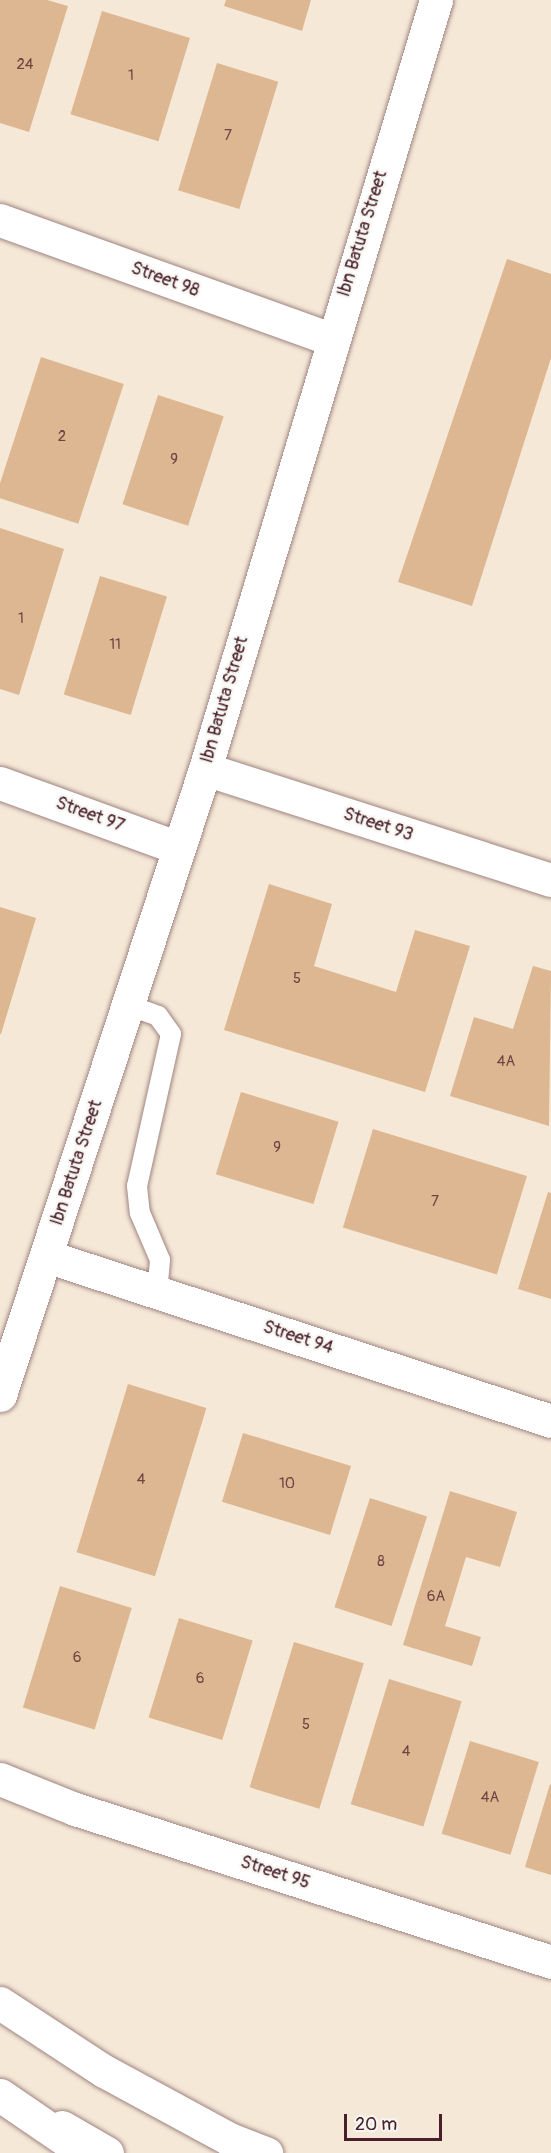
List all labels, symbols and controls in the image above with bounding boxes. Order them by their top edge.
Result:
house number: 24 [16,56,34,74]
house number: 1 [128,67,134,85]
house number: 7 [224,127,232,145]
street label: Ibn Batuta Street [334,168,392,300]
street label: Street 98 [128,258,202,302]
house number: 2 [58,428,66,446]
house number: 9 [170,451,178,469]
house number: 1 [18,610,24,628]
street label: Ibn Batuta Street [197,634,253,766]
house number: 11 [109,636,121,654]
street label: Street 97 [53,793,127,837]
street label: Street 93 [340,804,416,846]
house number: 5 [293,970,301,988]
house number: 4A [497,1053,515,1071]
street label: Ibn Batuta Street [47,1098,107,1228]
house number: 9 [273,1139,281,1157]
house number: 7 [431,1193,439,1211]
street label: Street 94 [260,1317,336,1359]
house number: 4 [137,1471,145,1489]
house number: 10 [279,1475,295,1493]
house number: 8 [377,1553,385,1571]
house number: 6A [427,1588,445,1606]
house number: 6 [73,1649,81,1667]
house number: 6 [196,1670,204,1688]
house number: 5 [302,1716,310,1734]
house number: 4 [402,1743,410,1761]
house number: 4A [481,1789,499,1807]
street label: Street 95 [238,1852,312,1894]
scale bar [347,2102,444,2140]
text: 20 m [355,2113,397,2136]

